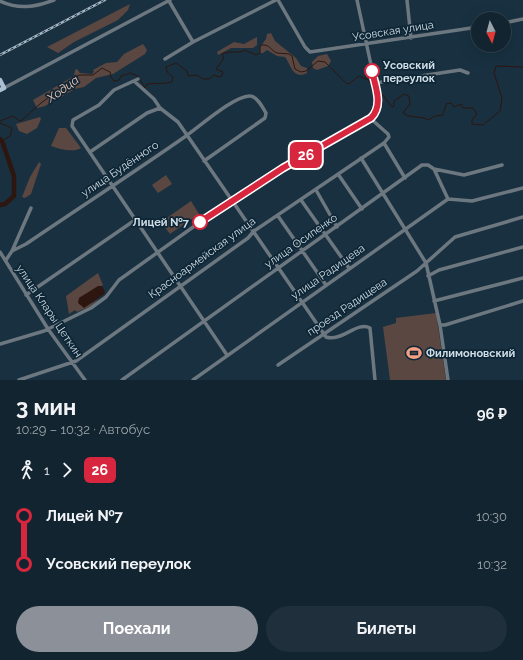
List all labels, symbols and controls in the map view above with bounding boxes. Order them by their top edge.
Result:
north arrow [471,12,511,52]
map controls [471,12,511,52]
street label: Усовская улица [351,18,435,44]
place label: Усовский переулок [382,59,436,85]
marker: Усовский переулок [364,63,380,79]
water label: Ходца [44,73,82,106]
street label: улица Будённого [79,138,161,200]
line badge: 26 [288,142,324,168]
text: 26 [298,147,314,163]
street label: улица Осипенко [262,211,340,271]
marker: Лицей №7 [192,214,208,230]
street label: Красноармейская улица [146,215,258,301]
place label: Лицей №7 [133,216,190,229]
street label: улица Радищева [289,242,367,302]
street label: улица Клары Цеткин [13,262,85,360]
street label: проезд Радищева [305,276,389,338]
sports icon: Филимоновский [405,344,423,362]
place label: Филимоновский [426,347,516,360]
text: 3 мин [16,394,76,420]
text: 96 ₽ [477,405,507,423]
text: 10:29 – 10:32 · Автобус [16,422,150,437]
icon: walk [16,459,38,481]
icon: forward [56,459,78,481]
text: 26 [92,462,108,478]
text: 1 [44,463,50,478]
text: Лицей №7 [46,507,123,525]
text: 10:30 [476,509,507,524]
text: Усовский переулок [46,555,191,573]
text: 10:32 [477,557,507,572]
button: Поехали [16,606,258,652]
button: Билеты [266,606,507,652]

